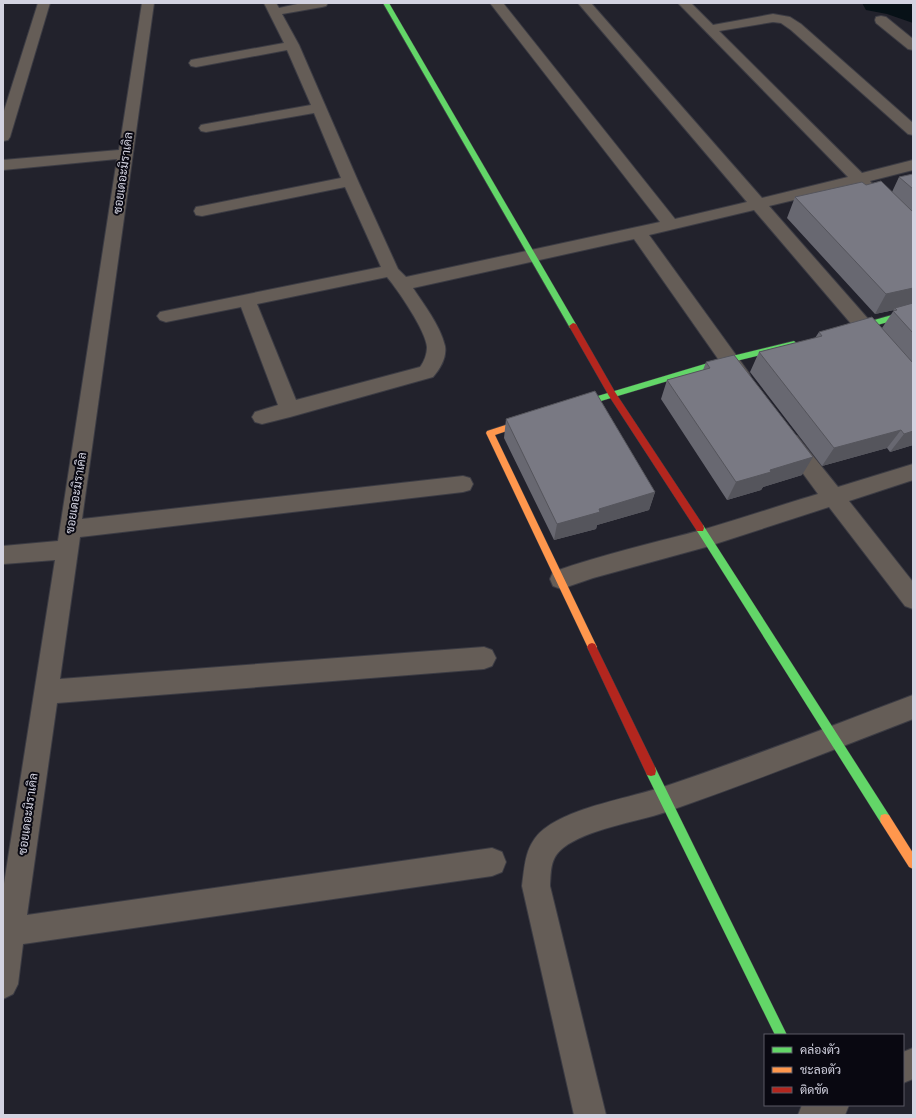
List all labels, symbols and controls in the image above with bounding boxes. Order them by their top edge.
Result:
street label: ซอยเดอะมิราเคิล [110,131,137,215]
street label: ซอยเดอะมิราเคิล [63,451,90,535]
street label: ซอยเดอะมิราเคิล [15,772,42,856]
legend [764,1034,904,1106]
text: คล่องตัว [800,1043,840,1058]
text: ชะลอตัว [800,1063,841,1078]
text: ติดขัด [800,1083,829,1098]

